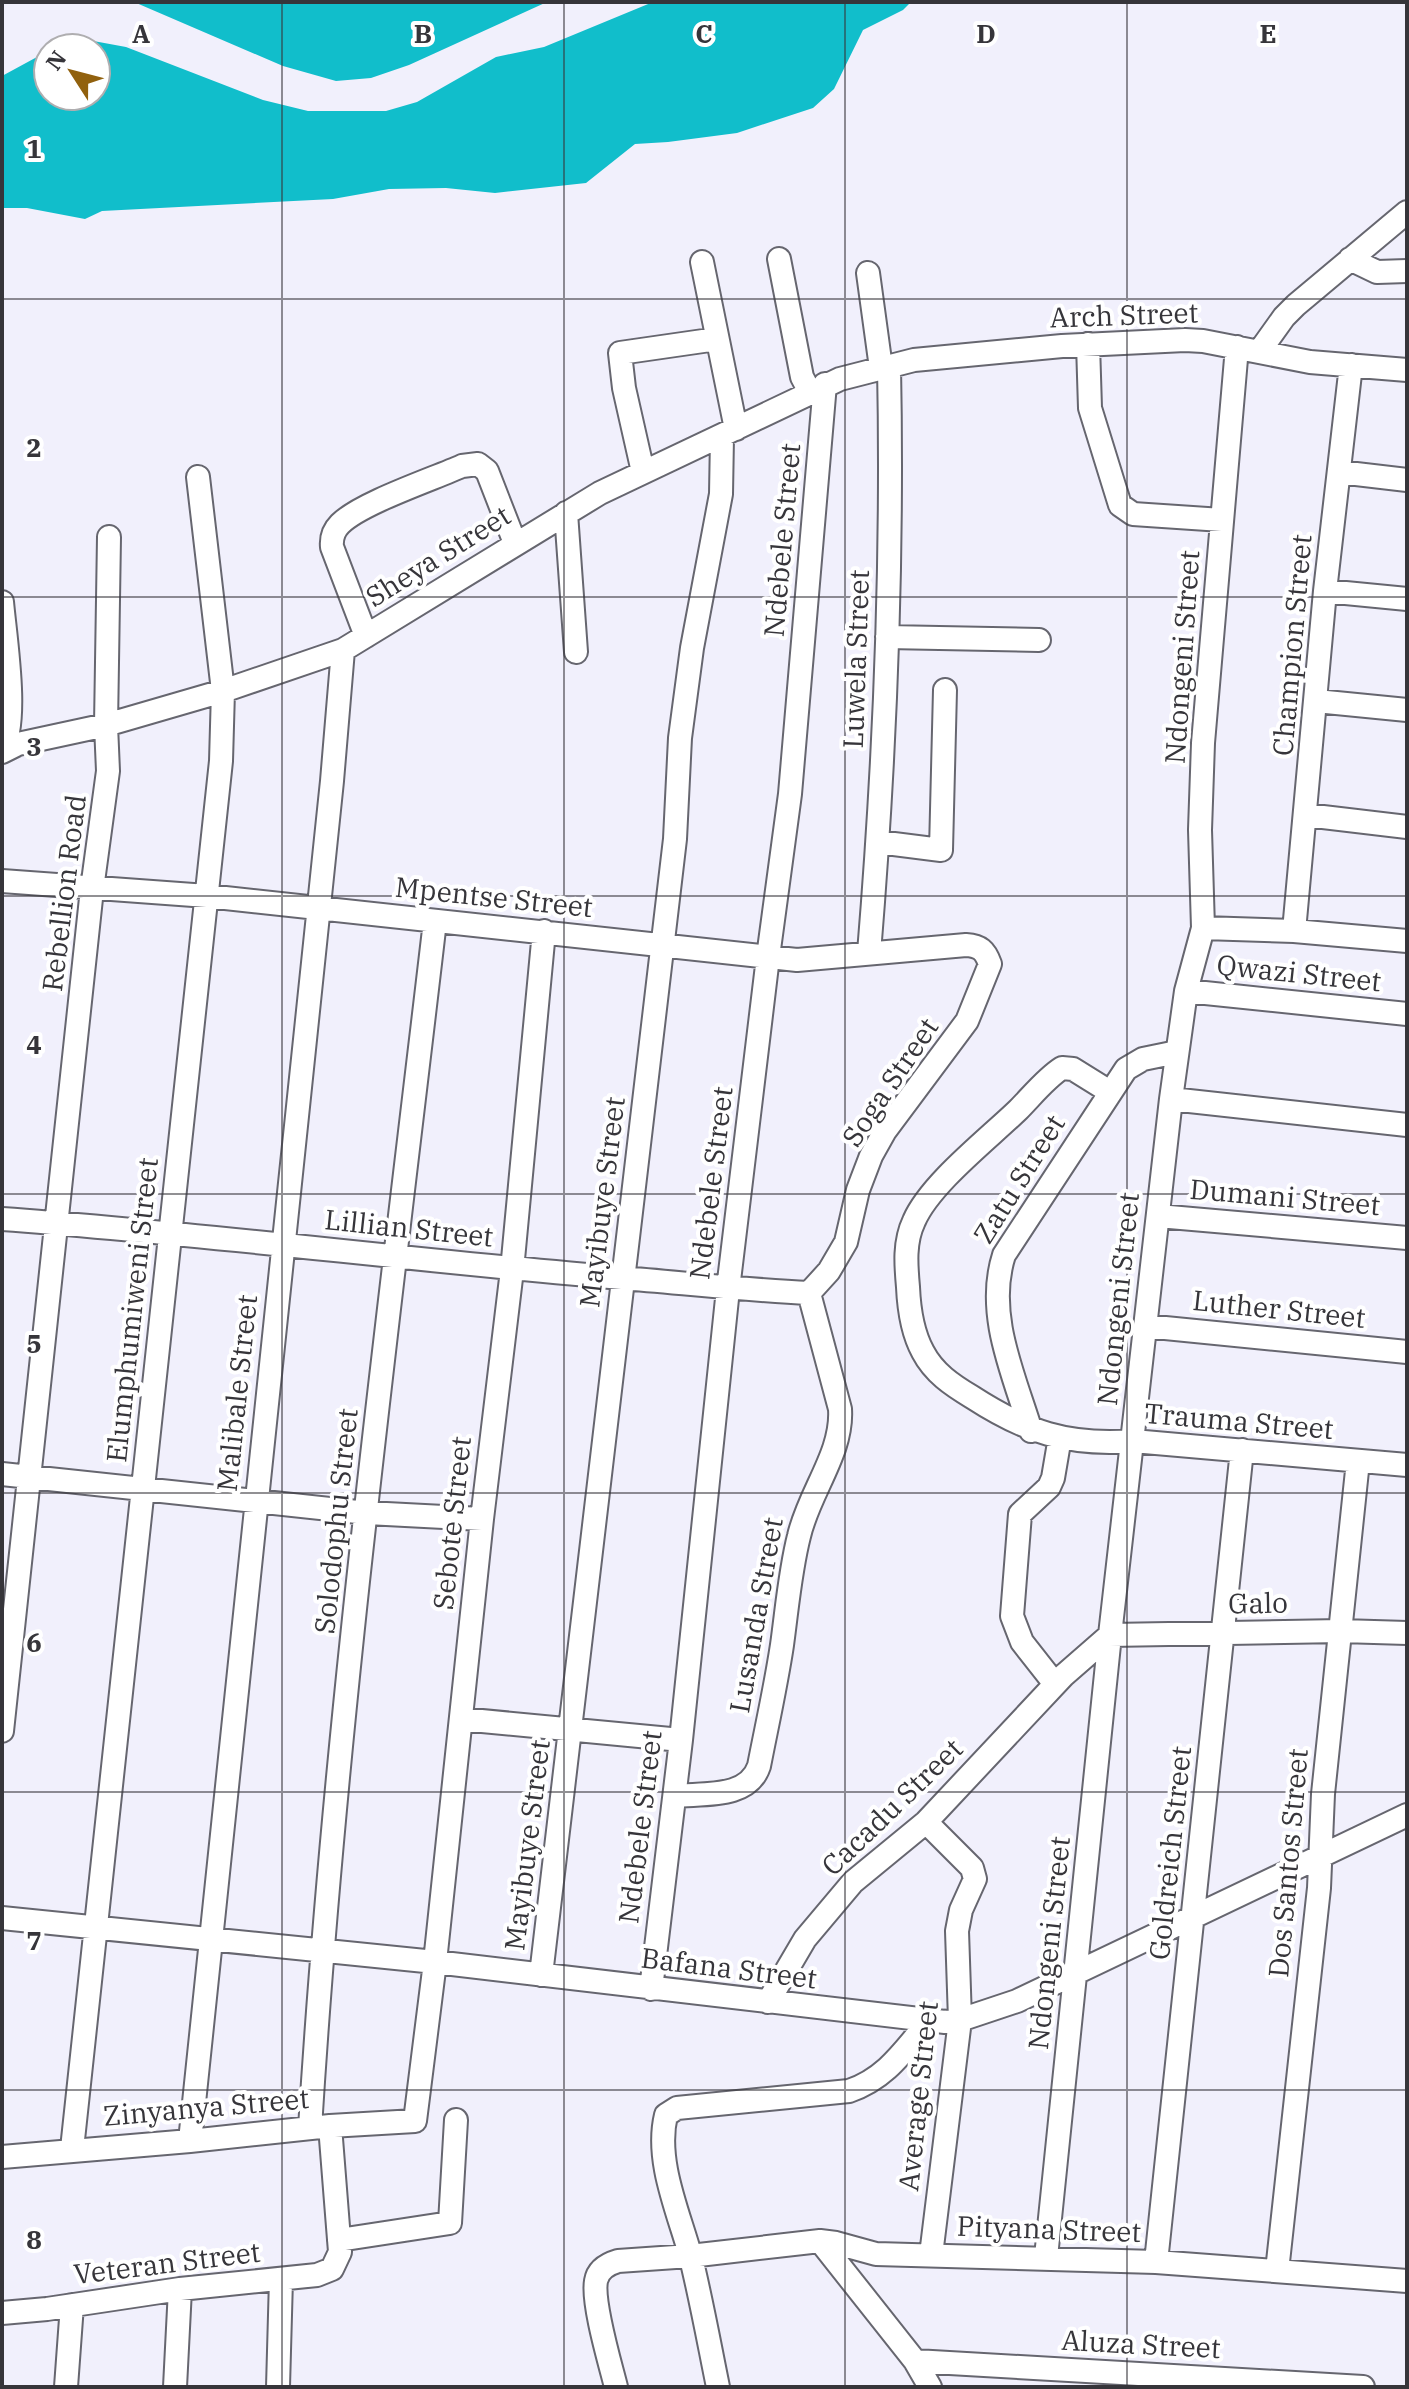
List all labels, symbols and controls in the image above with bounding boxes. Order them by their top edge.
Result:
text: A [132,16,150,50]
text: B [414,16,432,50]
text: C [695,16,713,50]
text: D [976,16,996,50]
text: E [1259,16,1277,50]
north arrow [32,32,112,112]
text: N [39,44,72,76]
text: 1 [26,131,42,165]
street label: Arch Street [1049,293,1199,336]
text: 2 [26,430,42,464]
street label: Ndebele Street [755,441,808,638]
street label: Sheya Street [358,496,517,615]
street label: Champion Street [1263,532,1320,757]
street label: Ndongeni Street [1156,549,1207,765]
street label: Luwela Street [834,569,877,749]
text: 3 [26,729,42,763]
street label: Rebellion Road [33,792,94,993]
street label: Mpentse Street [393,868,595,925]
street label: Qwazi Street [1215,945,1383,1000]
street label: Soga Street [833,1010,946,1153]
text: 4 [26,1027,42,1061]
street label: Ndebele Street [680,1084,741,1282]
street label: Mayibuye Street [570,1094,633,1309]
street label: Zatu Street [964,1107,1073,1250]
street label: Elumphumiweni Street [97,1156,166,1464]
street label: Dumani Street [1188,1170,1382,1223]
street label: Ndongeni Street [1088,1190,1147,1407]
street label: Lillian Street [323,1200,495,1255]
street label: Luther Street [1191,1281,1367,1336]
street label: Malibale Street [208,1293,265,1493]
text: 5 [26,1326,42,1360]
street label: Trauma Street [1143,1394,1335,1447]
street label: Solodophu Street [305,1406,366,1636]
street label: Sebote Street [424,1434,479,1612]
street label: Lusanda Street [720,1514,791,1716]
street label: Galo [1228,1583,1288,1622]
text: 6 [26,1625,42,1659]
street label: Ndebele Street [609,1728,670,1926]
street label: Cacadu Street [813,1730,970,1883]
street label: Mayibuye Street [495,1737,558,1952]
street label: Goldreich Street [1140,1744,1199,1962]
street label: Dos Santos Street [1259,1747,1316,1979]
street label: Ndongeni Street [1019,1834,1078,2051]
text: 7 [26,1923,42,1957]
street label: Bafana Street [639,1938,819,1997]
street label: Average Street [889,1999,946,2193]
street label: Zinyanya Street [101,2079,311,2134]
street label: Pityana Street [956,2207,1142,2250]
text: 8 [26,2222,42,2256]
street label: Veteran Street [72,2233,262,2292]
street label: Aluza Street [1061,2321,1222,2366]

